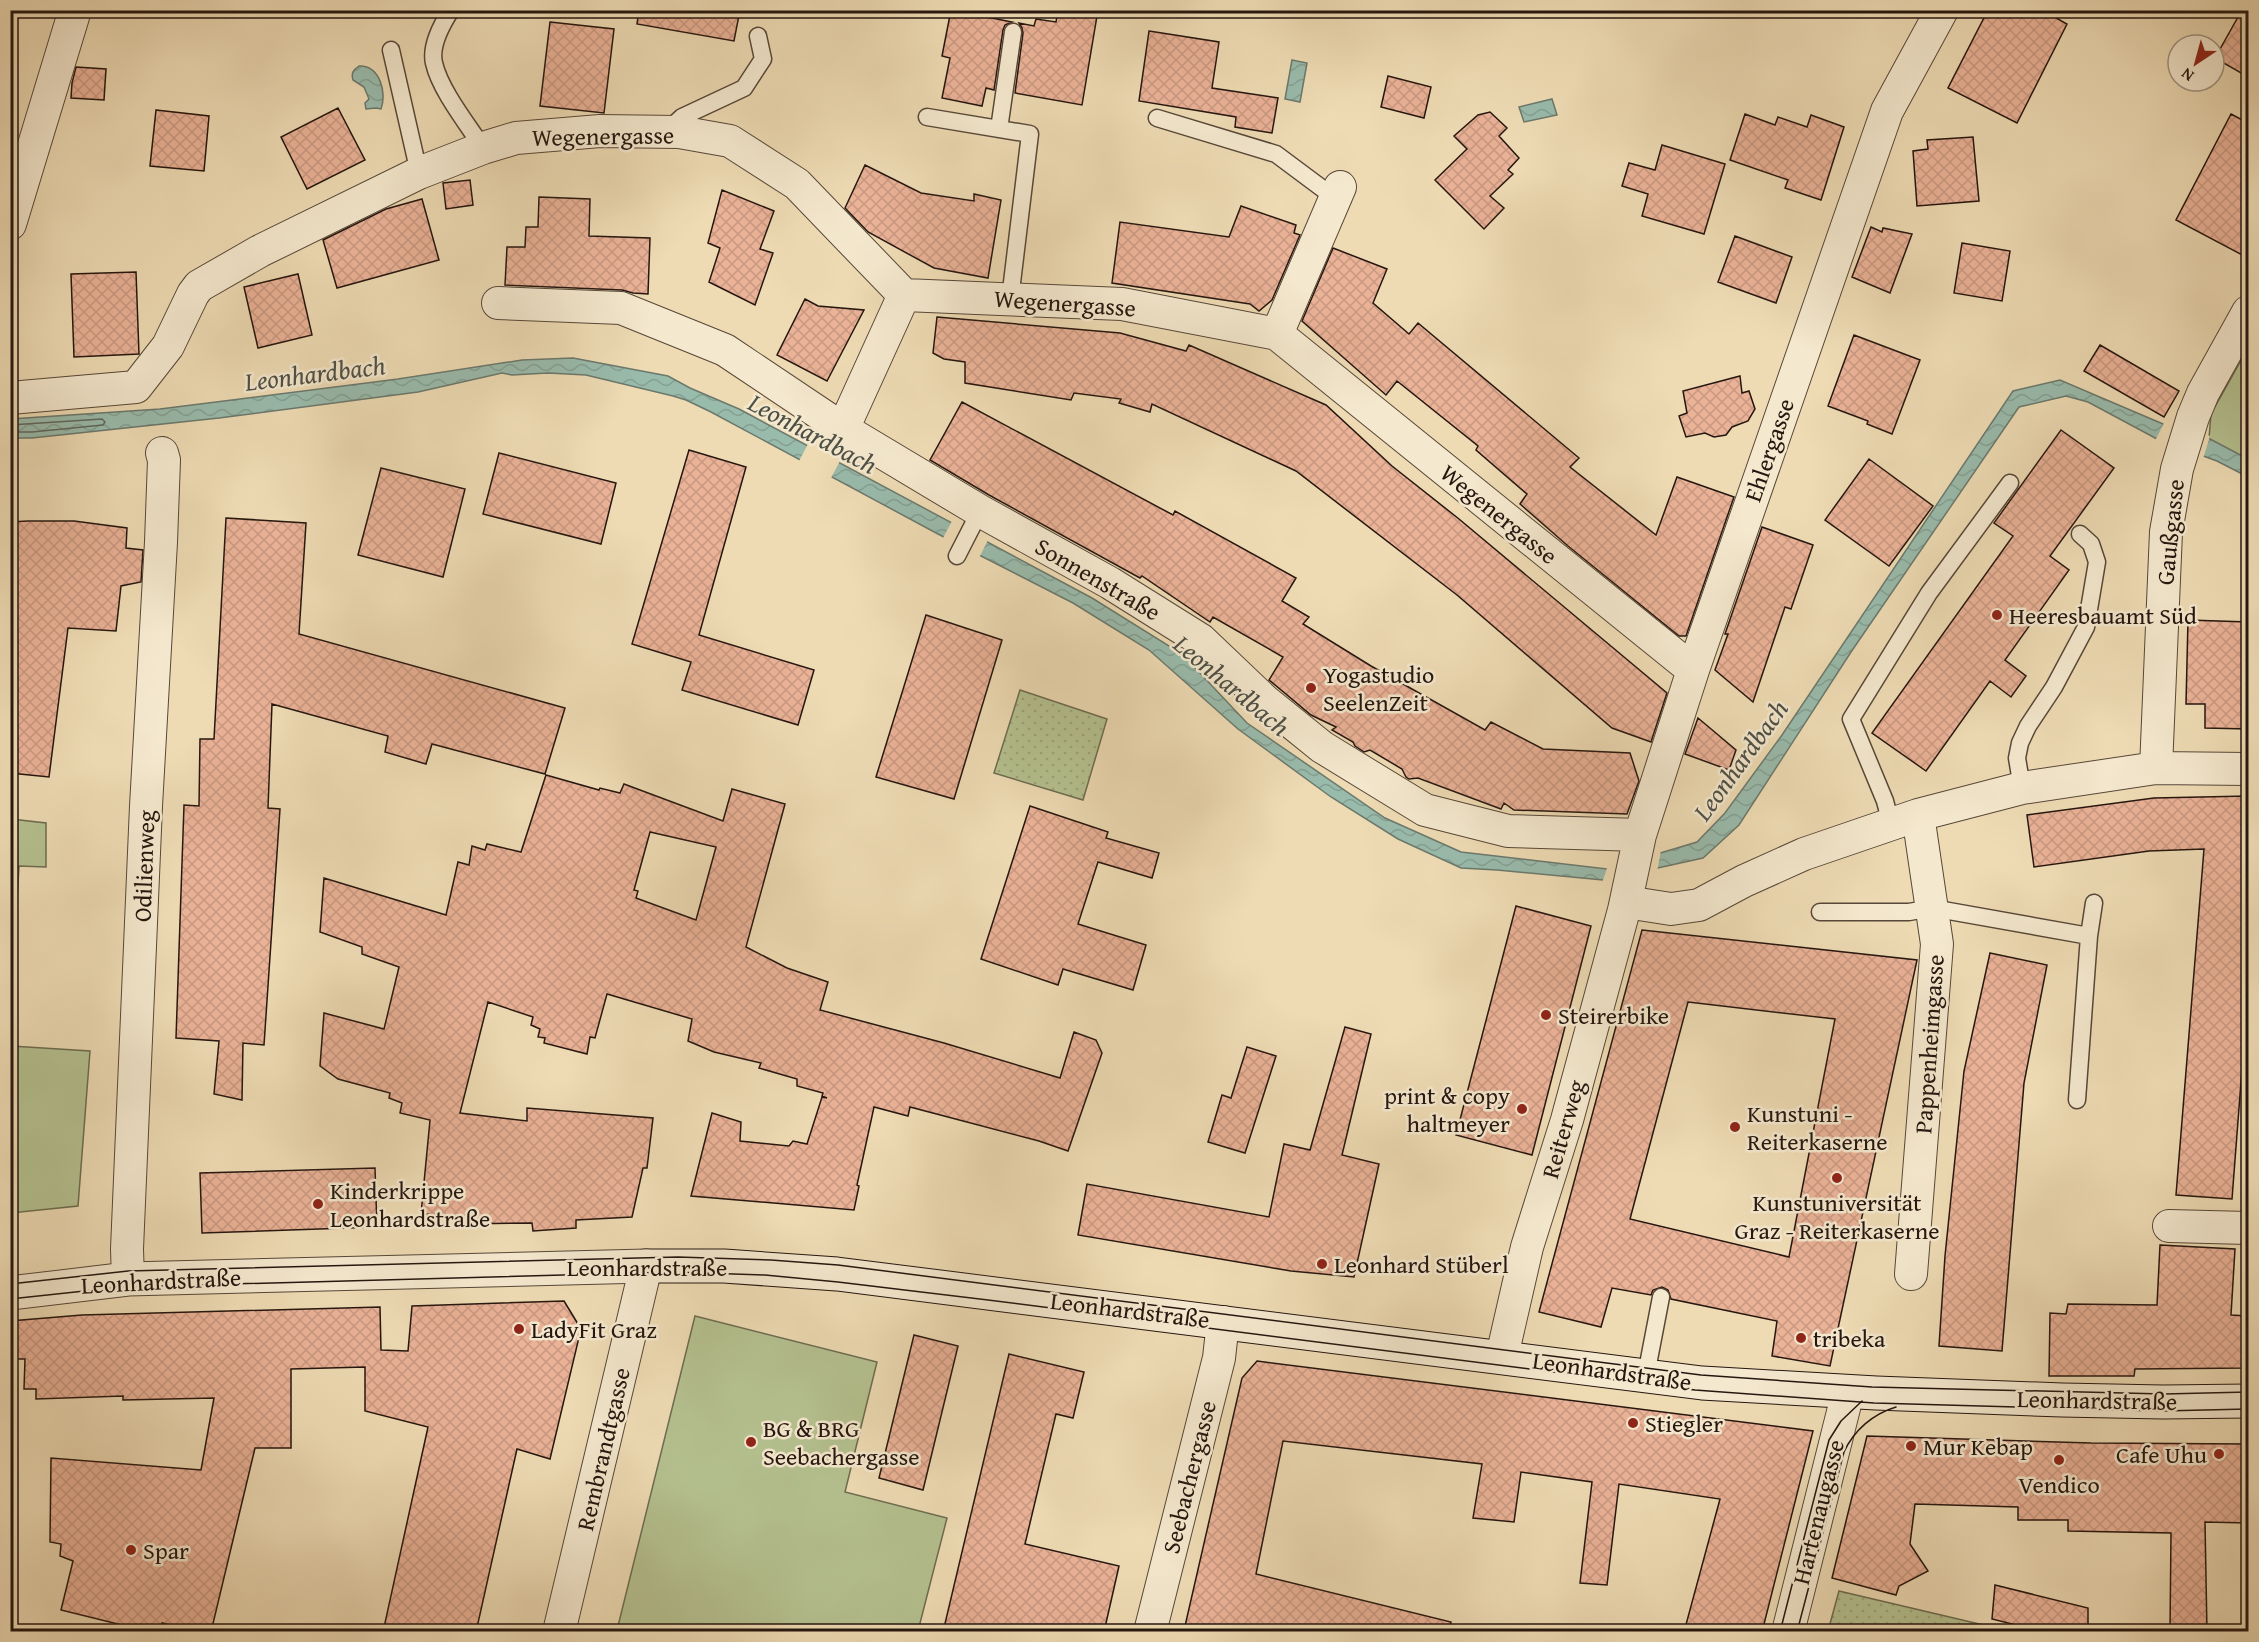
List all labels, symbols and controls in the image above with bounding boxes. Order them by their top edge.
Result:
north arrow [2166,33,2226,93]
text: N [2176,62,2199,88]
street label: Wegenergasse [532,117,674,155]
street label: Wegenergasse [993,281,1137,325]
water label: Leonhardbach [242,345,387,401]
water label: Leonhardbach [741,382,884,483]
street label: Ehlergasse [1735,394,1803,506]
street label: Wegenergasse [1433,456,1565,572]
street label: Gaußgasse [2147,477,2193,587]
street label: Sonnenstraße [1029,529,1167,629]
place label: Heeresbauamt Süd [2009,598,2197,633]
marker: Heeresbauamt Süd [1990,608,2004,622]
water label: Leonhardbach [1165,624,1299,745]
place label: Yogastudio SeelenZeit [1323,657,1434,720]
marker: Yogastudio SeelenZeit [1304,681,1318,695]
water label: Leonhardbach [1682,691,1797,829]
street label: Odilienweg [125,809,163,923]
street label: Pappenheimgasse [1905,953,1953,1135]
place label: Steirerbike [1558,998,1669,1033]
marker: Steirerbike [1539,1008,1553,1022]
street label: Reiterweg [1532,1075,1594,1182]
place label: print & copy haltmeyer [1384,1078,1510,1141]
place label: Kunstuni - Reiterkaserne [1747,1096,1887,1159]
marker: print & copy haltmeyer [1515,1102,1529,1116]
marker: Kunstuni - Reiterkaserne [1728,1120,1742,1134]
marker: Kunstuniversität Graz - Reiterkaserne [1830,1171,1844,1185]
place label: Kinderkrippe Leonhardstraße [330,1173,490,1236]
place label: Kunstuniversität Graz - Reiterkaserne [1735,1185,1939,1248]
marker: Kinderkrippe Leonhardstraße [311,1197,325,1211]
place label: Leonhard Stüberl [1334,1247,1509,1282]
street label: Leonhardstraße [567,1250,727,1285]
marker: Leonhard Stüberl [1315,1257,1329,1271]
street label: Leonhardstraße [80,1259,242,1303]
street label: Leonhardstraße [1048,1283,1212,1337]
place label: LadyFit Graz [531,1312,657,1347]
place label: tribeka [1813,1321,1886,1356]
marker: LadyFit Graz [512,1322,526,1336]
marker: tribeka [1794,1331,1808,1345]
street label: Leonhardstraße [1530,1343,1694,1399]
street label: Rembrandtgasse [567,1364,639,1534]
street label: Leonhardstraße [2017,1381,2177,1419]
street label: Seebachergasse [1153,1397,1225,1557]
place label: Stiegler [1645,1406,1723,1441]
place label: BG & BRG Seebachergasse [763,1411,920,1474]
marker: Stiegler [1626,1416,1640,1430]
place label: Mur Kebap [1923,1429,2033,1464]
marker: BG & BRG Seebachergasse [744,1435,758,1449]
street label: Hartenaugasse [1783,1436,1853,1588]
place label: Cafe Uhu [2116,1437,2207,1472]
marker: Mur Kebap [1904,1439,1918,1453]
marker: Cafe Uhu [2212,1447,2226,1461]
marker: Vendico [2052,1453,2066,1467]
place label: Vendico [2018,1467,2100,1502]
place label: Spar [143,1533,189,1568]
marker: Spar [124,1543,138,1557]

